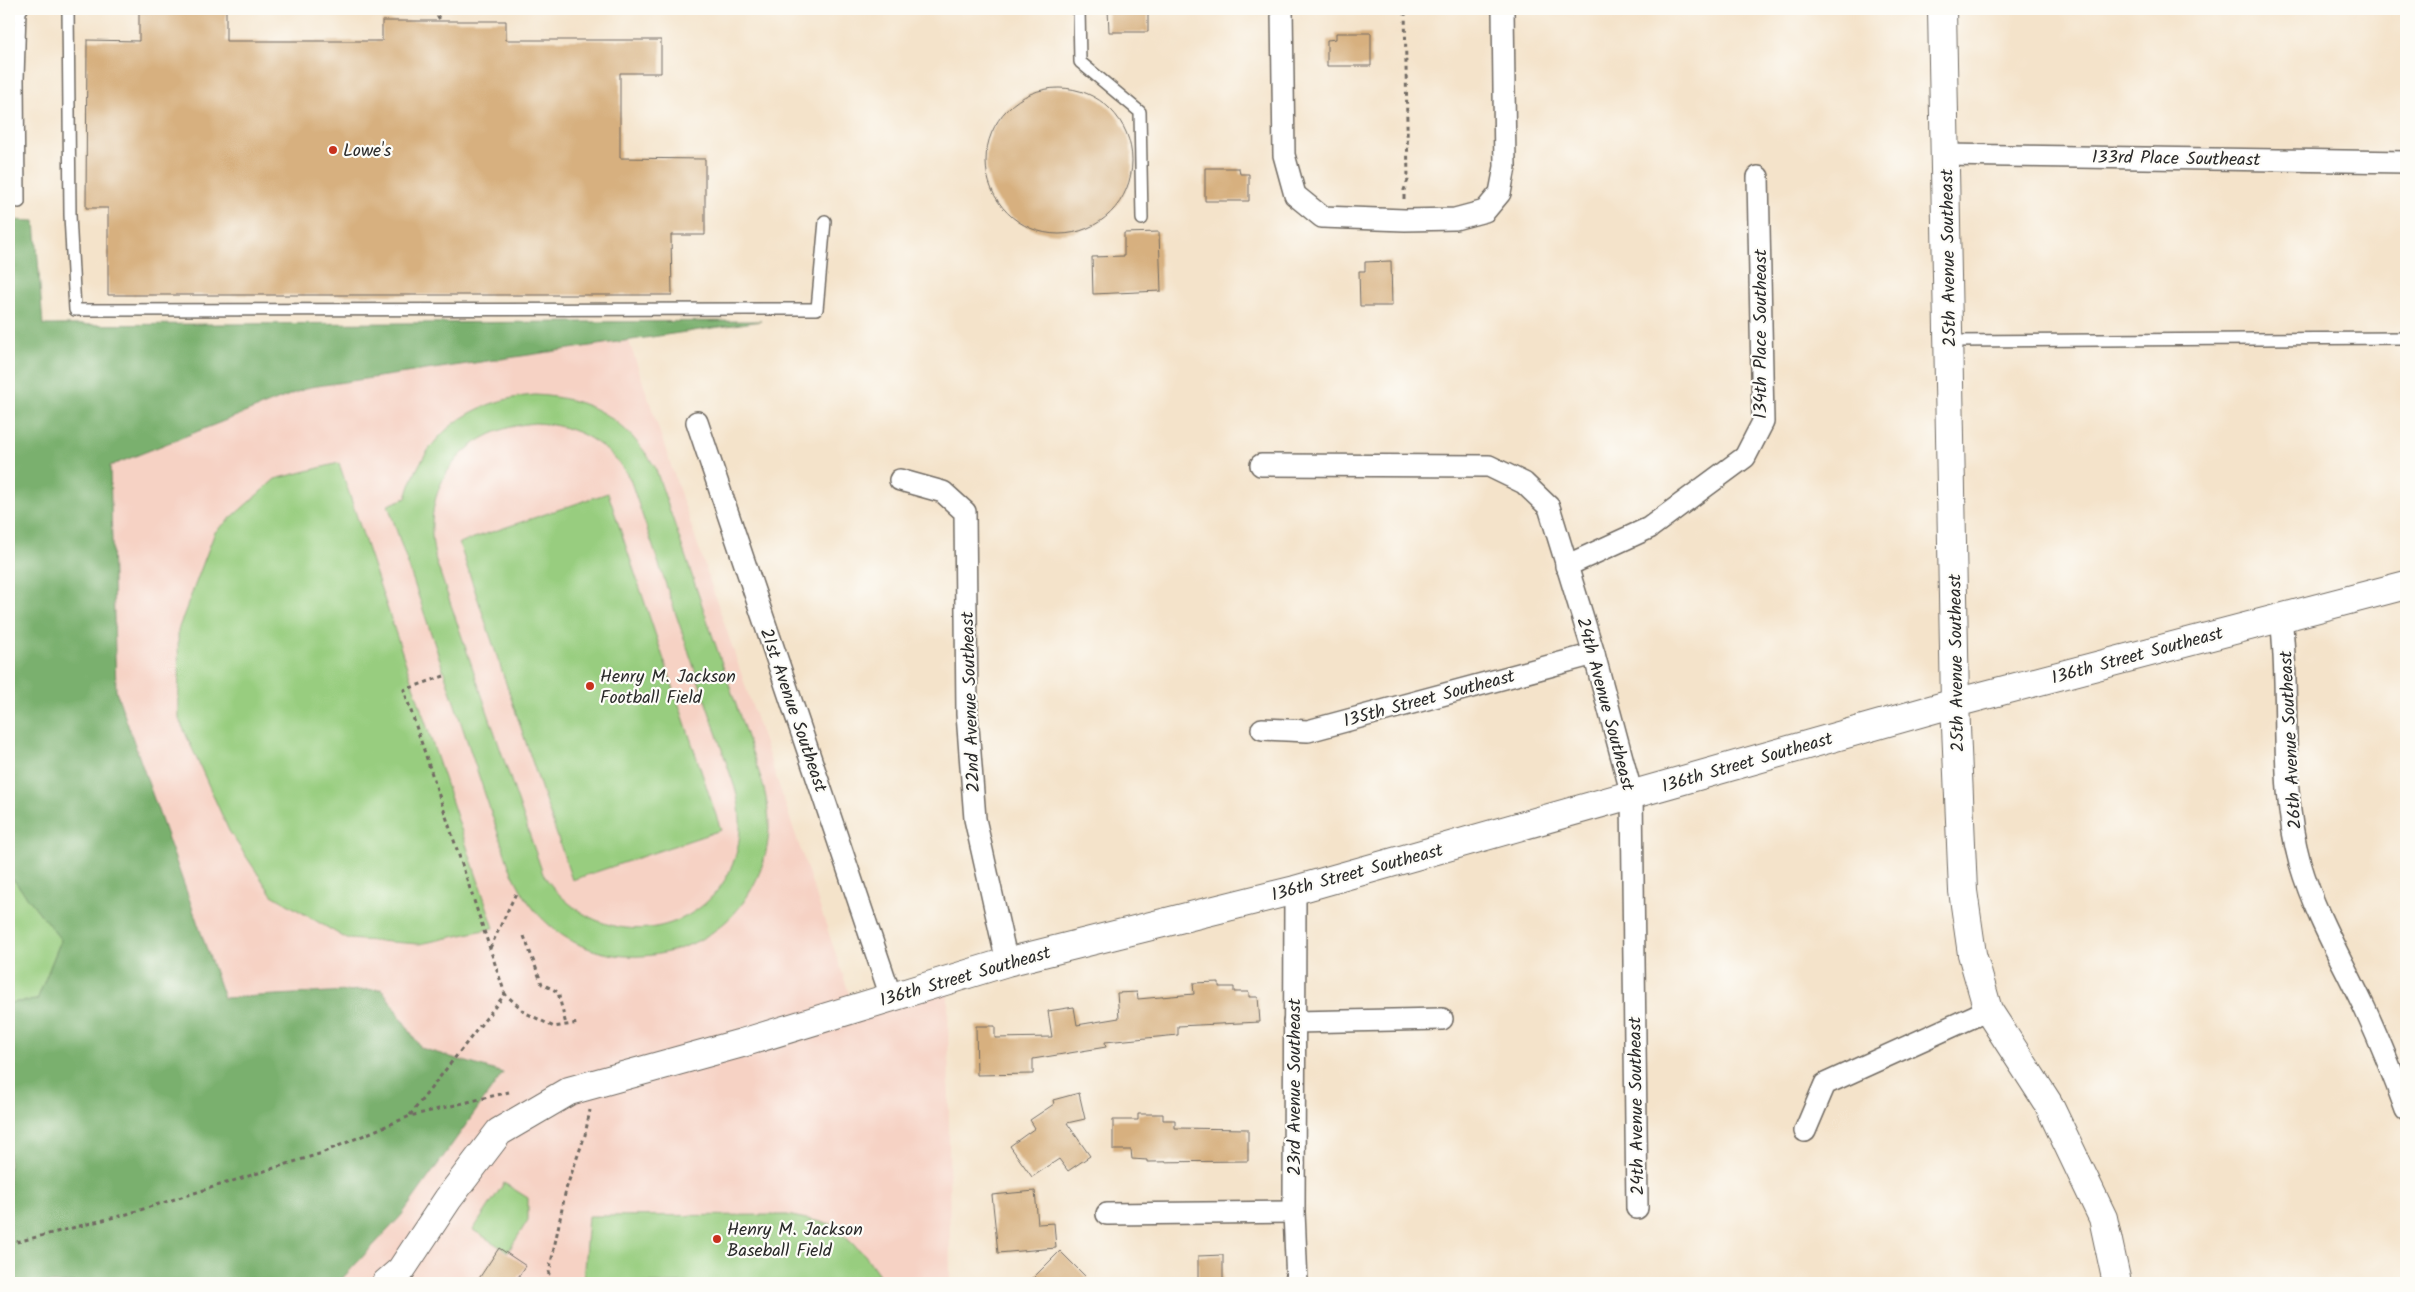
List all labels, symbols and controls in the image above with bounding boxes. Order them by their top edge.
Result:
place label: Lowe's [343,137,392,166]
marker: Lowe's [327,144,339,156]
street label: 133rd Place Southeast [2091,144,2261,175]
street label: 25th Avenue Southeast [1933,168,1966,347]
street label: 134th Place Southeast [1747,248,1776,419]
street label: 25th Avenue Southeast [1941,573,1974,752]
street label: 22nd Avenue Southeast [954,610,989,793]
street label: 24th Avenue Southeast [1567,614,1642,795]
street label: 136th Street Southeast [2048,619,2228,693]
street label: 21st Avenue Southeast [751,624,835,798]
street label: 26th Avenue Southeast [2272,649,2311,830]
street label: 135th Street Southeast [1340,662,1519,736]
place label: Henry M. Jackson Football Field [600,663,736,713]
marker: Henry M. Jackson Football Field [584,680,596,692]
street label: 136th Street Southeast [1658,725,1837,802]
street label: 136th Street Southeast [1268,836,1448,910]
street label: 136th Street Southeast [876,939,1055,1016]
street label: 23rd Avenue Southeast [1281,997,1310,1176]
street label: 24th Avenue Southeast [1621,1015,1654,1196]
place label: Henry M. Jackson Baseball Field [727,1216,863,1266]
marker: Henry M. Jackson Baseball Field [711,1233,723,1245]

